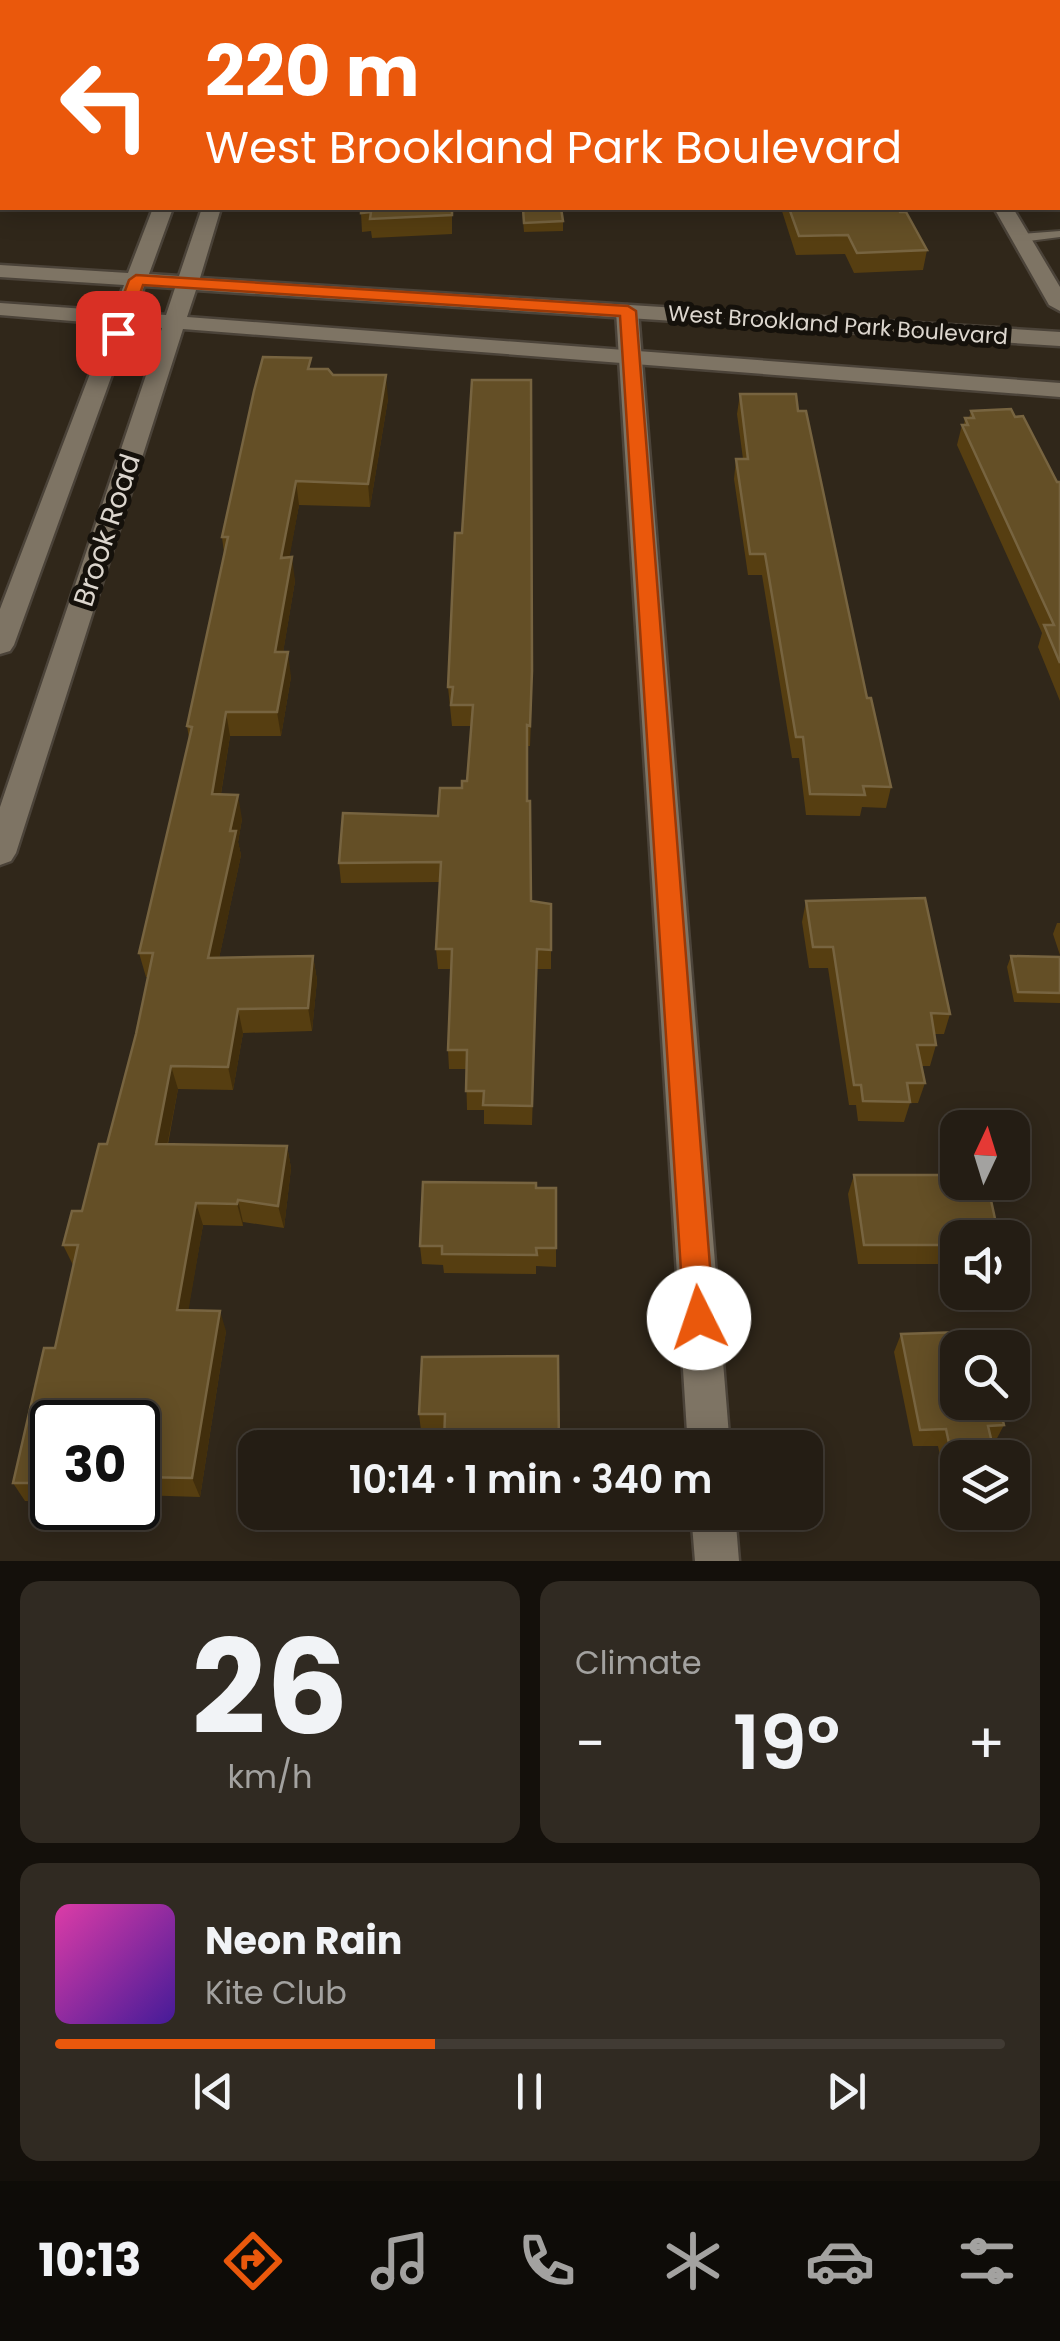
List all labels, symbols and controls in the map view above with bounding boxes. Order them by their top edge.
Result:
text: 220 m [205,22,420,121]
icon: left [40,40,170,170]
text: West Brookland Park Boulevard [205,116,902,179]
pin [76,291,161,376]
street label: West Brookland Park Boulevard [667,298,1009,352]
icon: arrive [91,306,146,361]
street label: Brook Road [64,449,150,611]
north arrow [940,1110,1030,1200]
map controls [940,1110,1030,1530]
button: sound [940,1220,1030,1310]
position arrow [647,1266,751,1370]
button: search [940,1330,1030,1420]
speed limit sign: 30 [30,1400,160,1530]
button: layers [940,1440,1030,1530]
text: 10:14 · 1 min · 340 m [349,1453,712,1506]
text: 26 [191,1596,349,1779]
text: Climate [575,1640,702,1685]
text: 19° [733,1690,840,1795]
text: − [575,1705,605,1782]
text: + [967,1705,1005,1782]
text: km/h [227,1754,313,1799]
text: Neon Rain [205,1914,402,1967]
text: Kite Club [205,1970,347,2015]
icon: previous [186,2064,241,2119]
icon: pause [502,2064,557,2119]
icon: next [819,2064,874,2119]
icon: directions [218,2226,288,2296]
icon: music [365,2226,435,2296]
icon: phone [512,2226,582,2296]
icon: climate [658,2226,728,2296]
icon: car [805,2226,875,2296]
icon: filters [952,2226,1022,2296]
text: 10:13 [38,2229,142,2292]

